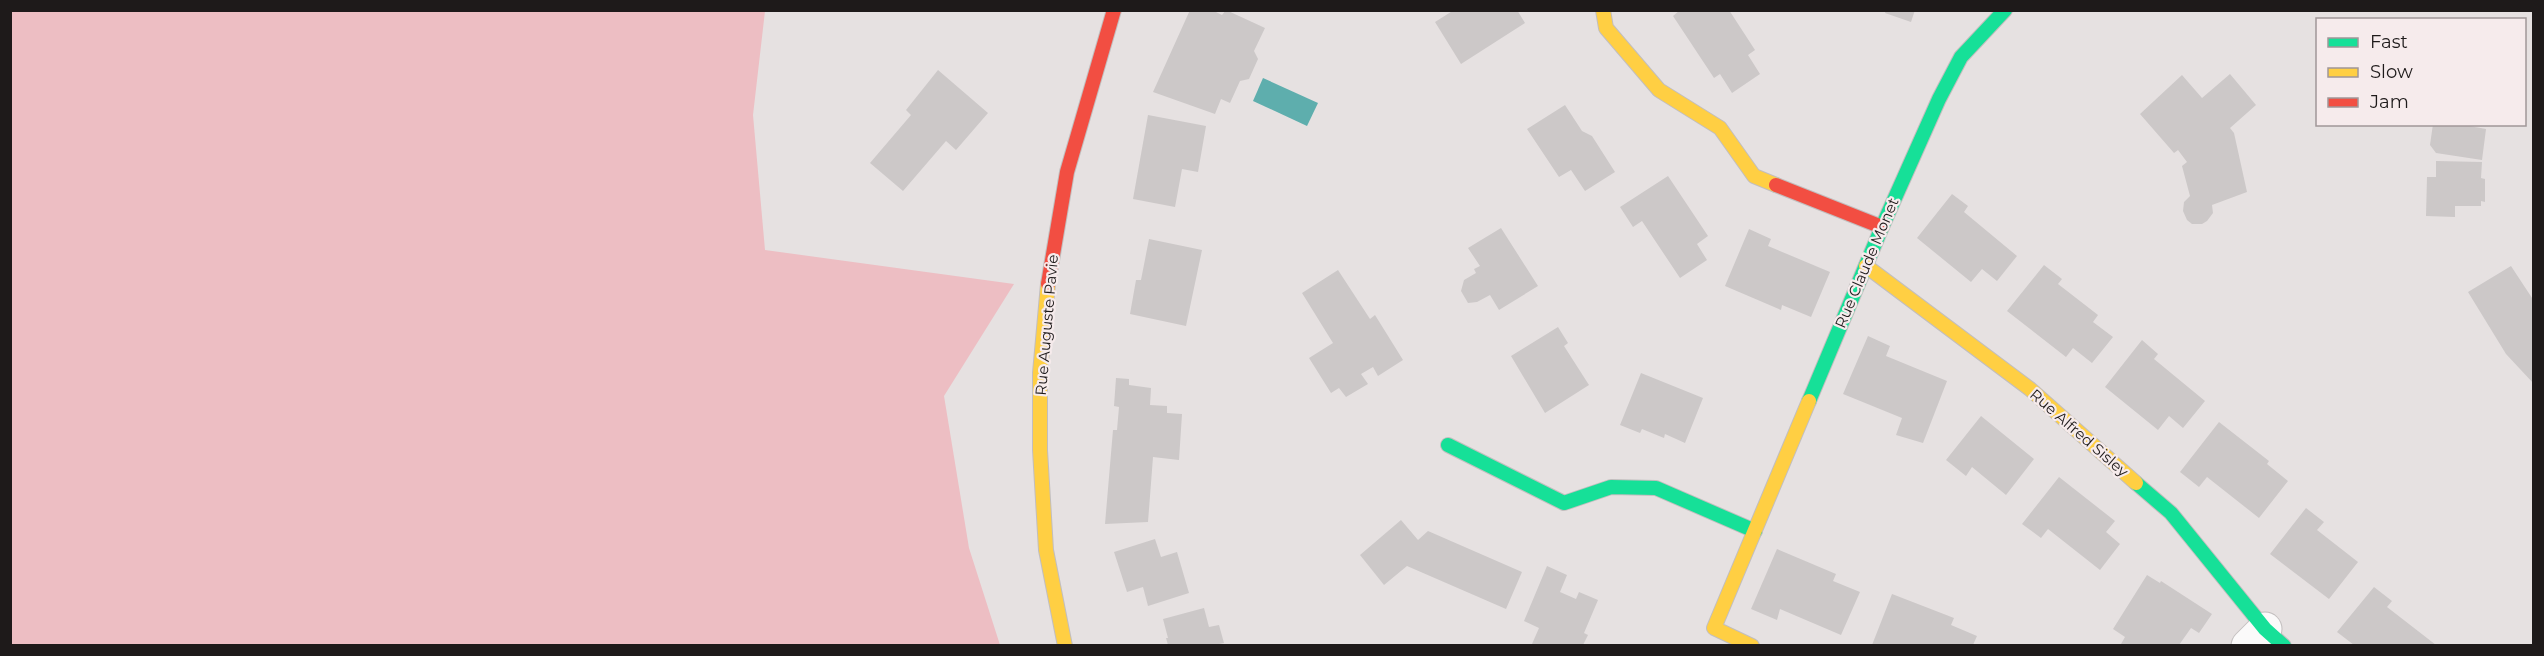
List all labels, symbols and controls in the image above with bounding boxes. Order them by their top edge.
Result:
legend [2316,18,2526,126]
text: Fast [2370,31,2408,53]
text: Slow [2370,61,2413,83]
text: Jam [2369,91,2409,113]
street label: Rue Claude Monet [1831,195,1903,331]
street label: Rue Auguste Pavie [1031,254,1062,396]
street label: Rue Alfred Sisley [2026,385,2133,481]

